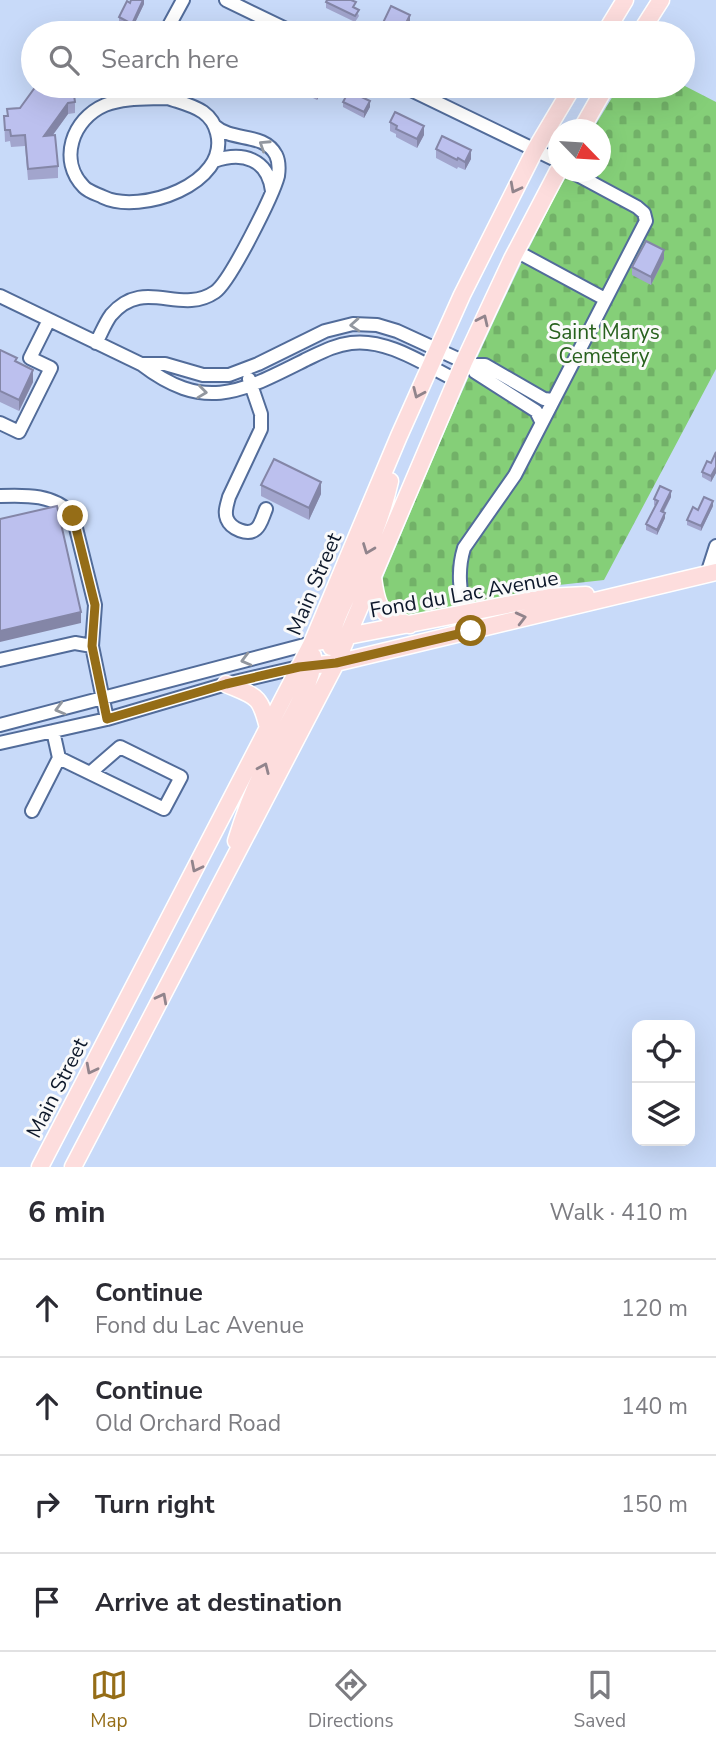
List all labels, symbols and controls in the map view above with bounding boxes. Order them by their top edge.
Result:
search box [21,21,695,98]
icon: search [45,41,83,79]
text: Search here [101,42,239,77]
north arrow [548,119,611,182]
one-way arrow [259,141,272,154]
one-way arrow [510,180,524,193]
one-way arrow [475,315,489,327]
one-way arrow [349,317,360,332]
park label: Saint Marys Cemetery [548,318,660,370]
one-way arrow [196,384,208,399]
one-way arrow [412,386,426,398]
route end [57,500,88,531]
street label: Main Street [280,528,348,639]
one-way arrow [362,543,376,555]
street label: Fond du Lac Avenue [368,564,560,624]
one-way arrow [515,612,527,626]
route start [455,615,486,646]
one-way arrow [241,652,253,666]
one-way arrow [55,701,67,716]
one-way arrow [256,763,270,776]
one-way arrow [190,860,204,872]
one-way arrow [154,993,167,1005]
map controls [632,1020,695,1146]
button: locate [632,1020,695,1083]
street label: Main Street [20,1033,94,1143]
one-way arrow [85,1062,99,1074]
button: layers [632,1083,695,1146]
text: 6 min [28,1192,106,1233]
text: Walk · 410 m [549,1197,688,1228]
text: Continue [95,1275,203,1310]
icon: ahead [28,1289,66,1327]
text: 120 m [621,1293,688,1324]
text: Fond du Lac Avenue [95,1310,304,1341]
text: Continue [95,1373,203,1408]
icon: ahead [28,1387,66,1425]
text: 140 m [621,1391,688,1422]
text: Old Orchard Road [95,1408,281,1439]
icon: right [28,1485,66,1523]
text: Turn right [95,1487,214,1522]
text: 150 m [621,1489,688,1520]
icon: arrive [28,1583,66,1621]
text: Arrive at destination [95,1585,342,1620]
tab: Map [90,1666,128,1734]
tab: Directions [308,1666,394,1734]
tab: Saved [574,1666,626,1734]

